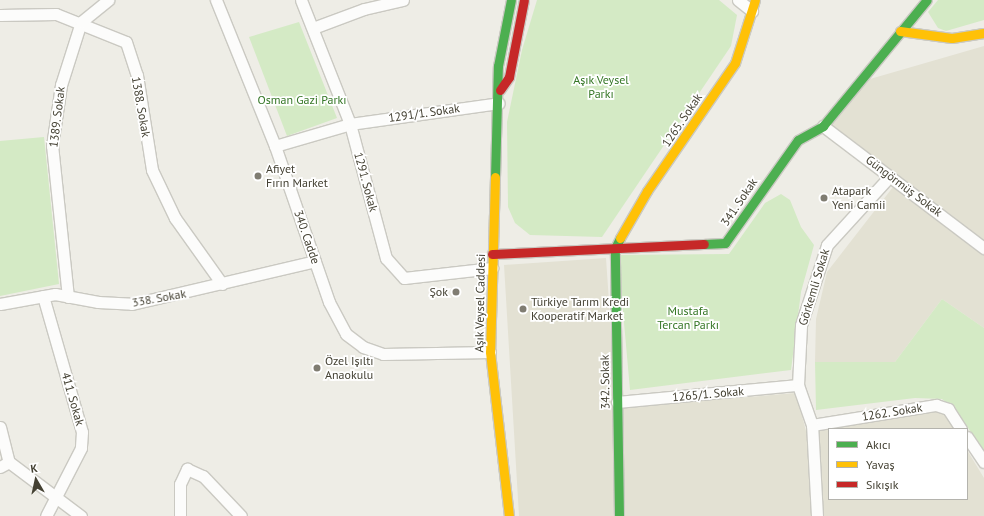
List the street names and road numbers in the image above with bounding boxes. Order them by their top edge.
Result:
street label: 1388. Sokak [129,75,153,139]
street label: 1389. Sokak [46,85,68,149]
street label: 1265. Sokak [659,90,705,150]
street label: 1291/1. Sokak [387,101,461,125]
street label: 1291. Sokak [351,150,381,214]
street label: Güngörmüş Sokak [863,153,945,219]
street label: 341. Sokak [717,175,761,229]
street label: 340. Cadde [291,208,323,266]
street label: Görkemli Sokak [795,247,833,327]
street label: Aşık Veysel Caddesi [472,253,488,353]
street label: 338. Sokak [130,286,188,310]
street label: 342. Sokak [597,354,613,410]
street label: 411. Sokak [58,370,88,428]
street label: 1265/1. Sokak [671,384,745,404]
street label: 1262. Sokak [860,400,924,424]

